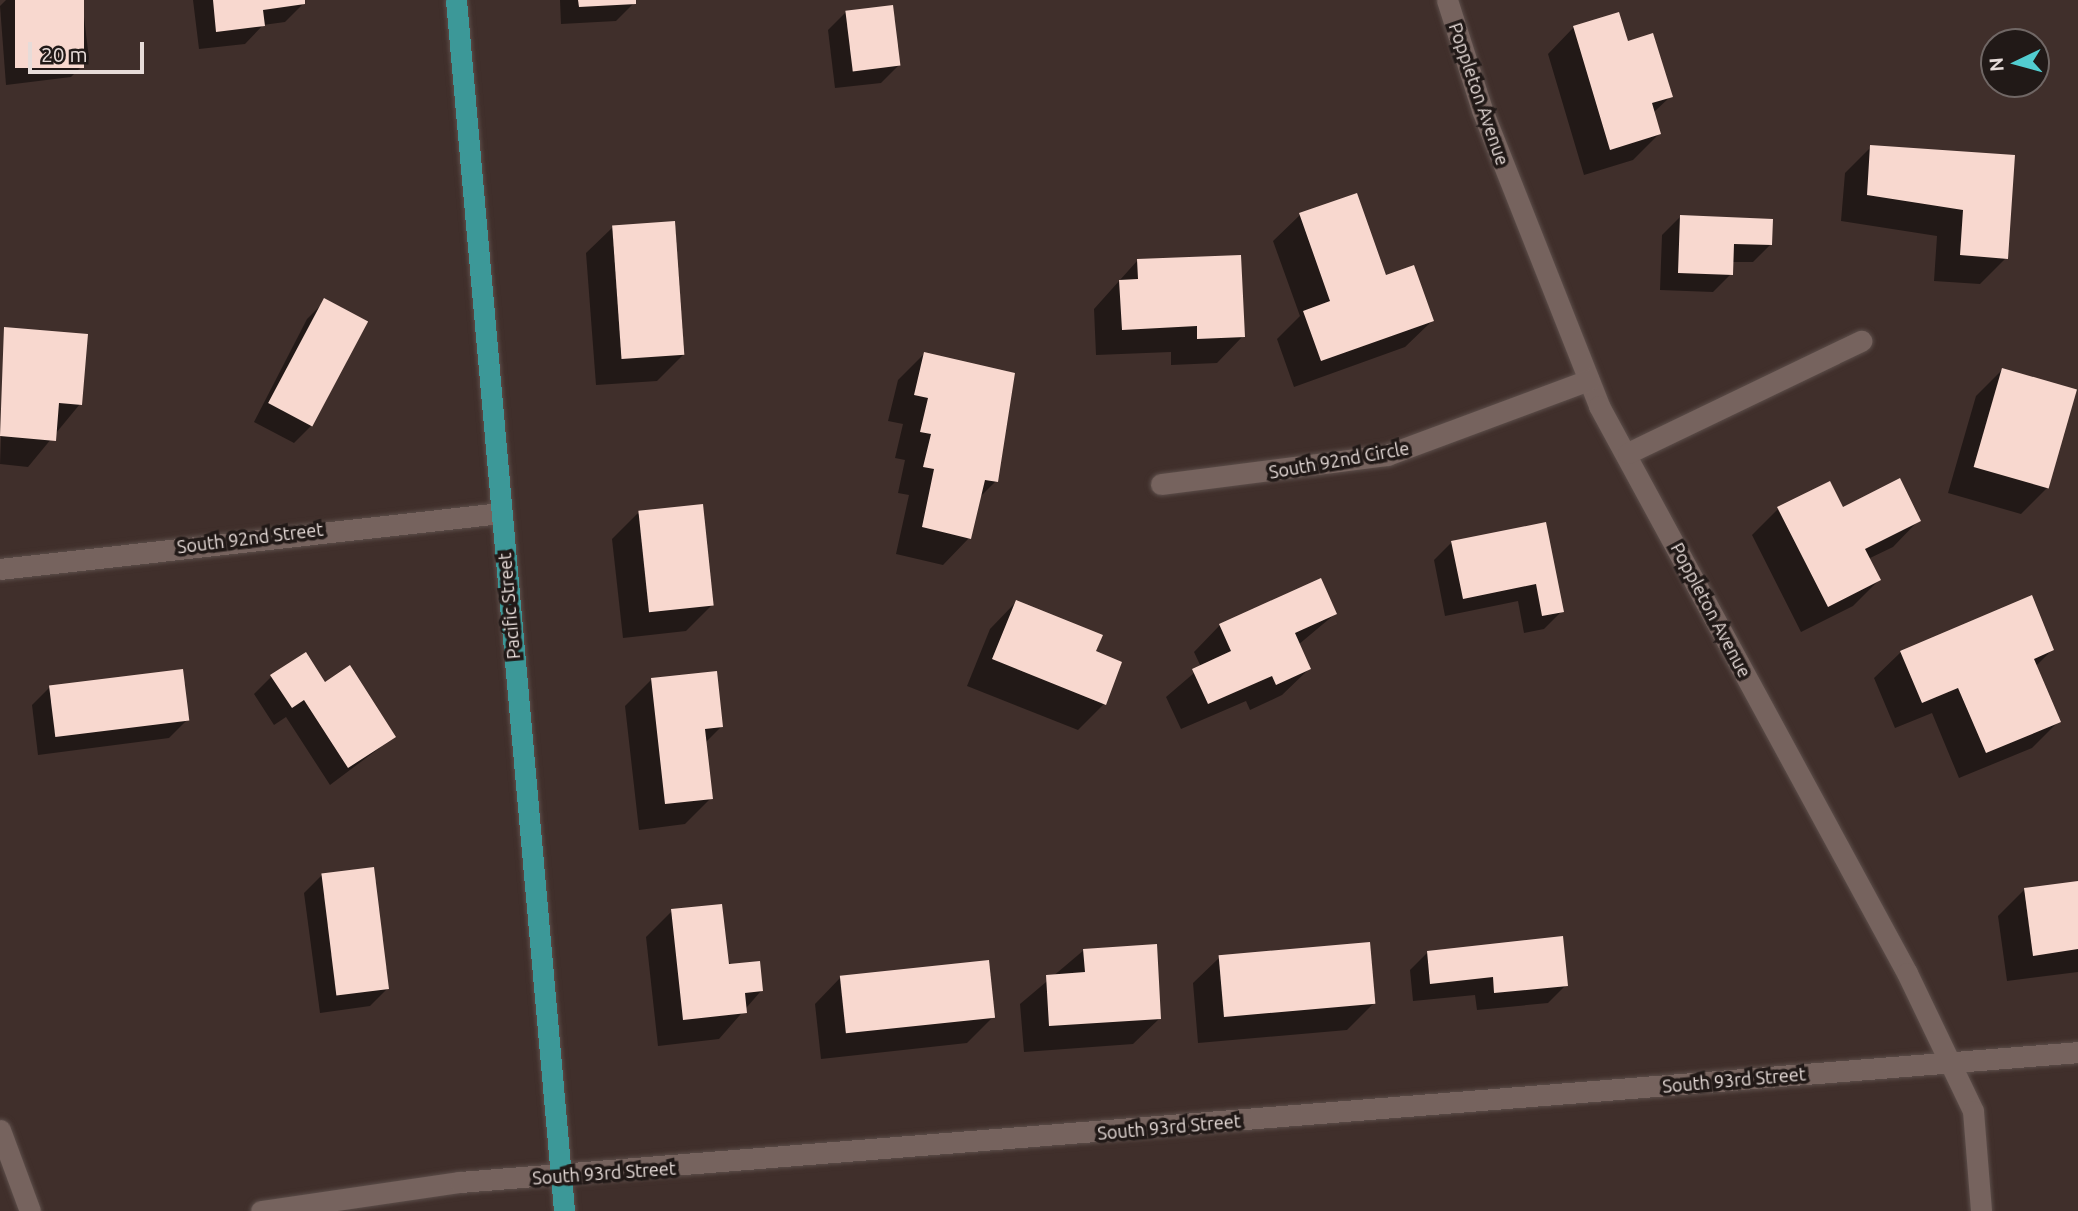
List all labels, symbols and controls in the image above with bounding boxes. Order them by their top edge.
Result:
street label: Poppleton Avenue [1444,20,1514,168]
scale bar [32,28,147,72]
north arrow [1980,28,2050,98]
text: 20 m [41,42,88,66]
text: N [1984,57,2008,73]
street label: South 92nd Circle [1267,437,1411,483]
street label: South 92nd Street [176,518,324,558]
street label: Poppleton Avenue [1666,539,1756,681]
street label: Pacific Street [494,552,524,660]
street label: South 93rd Street [1661,1063,1807,1097]
street label: South 93rd Street [1096,1110,1242,1144]
street label: South 93rd Street [532,1157,676,1189]

